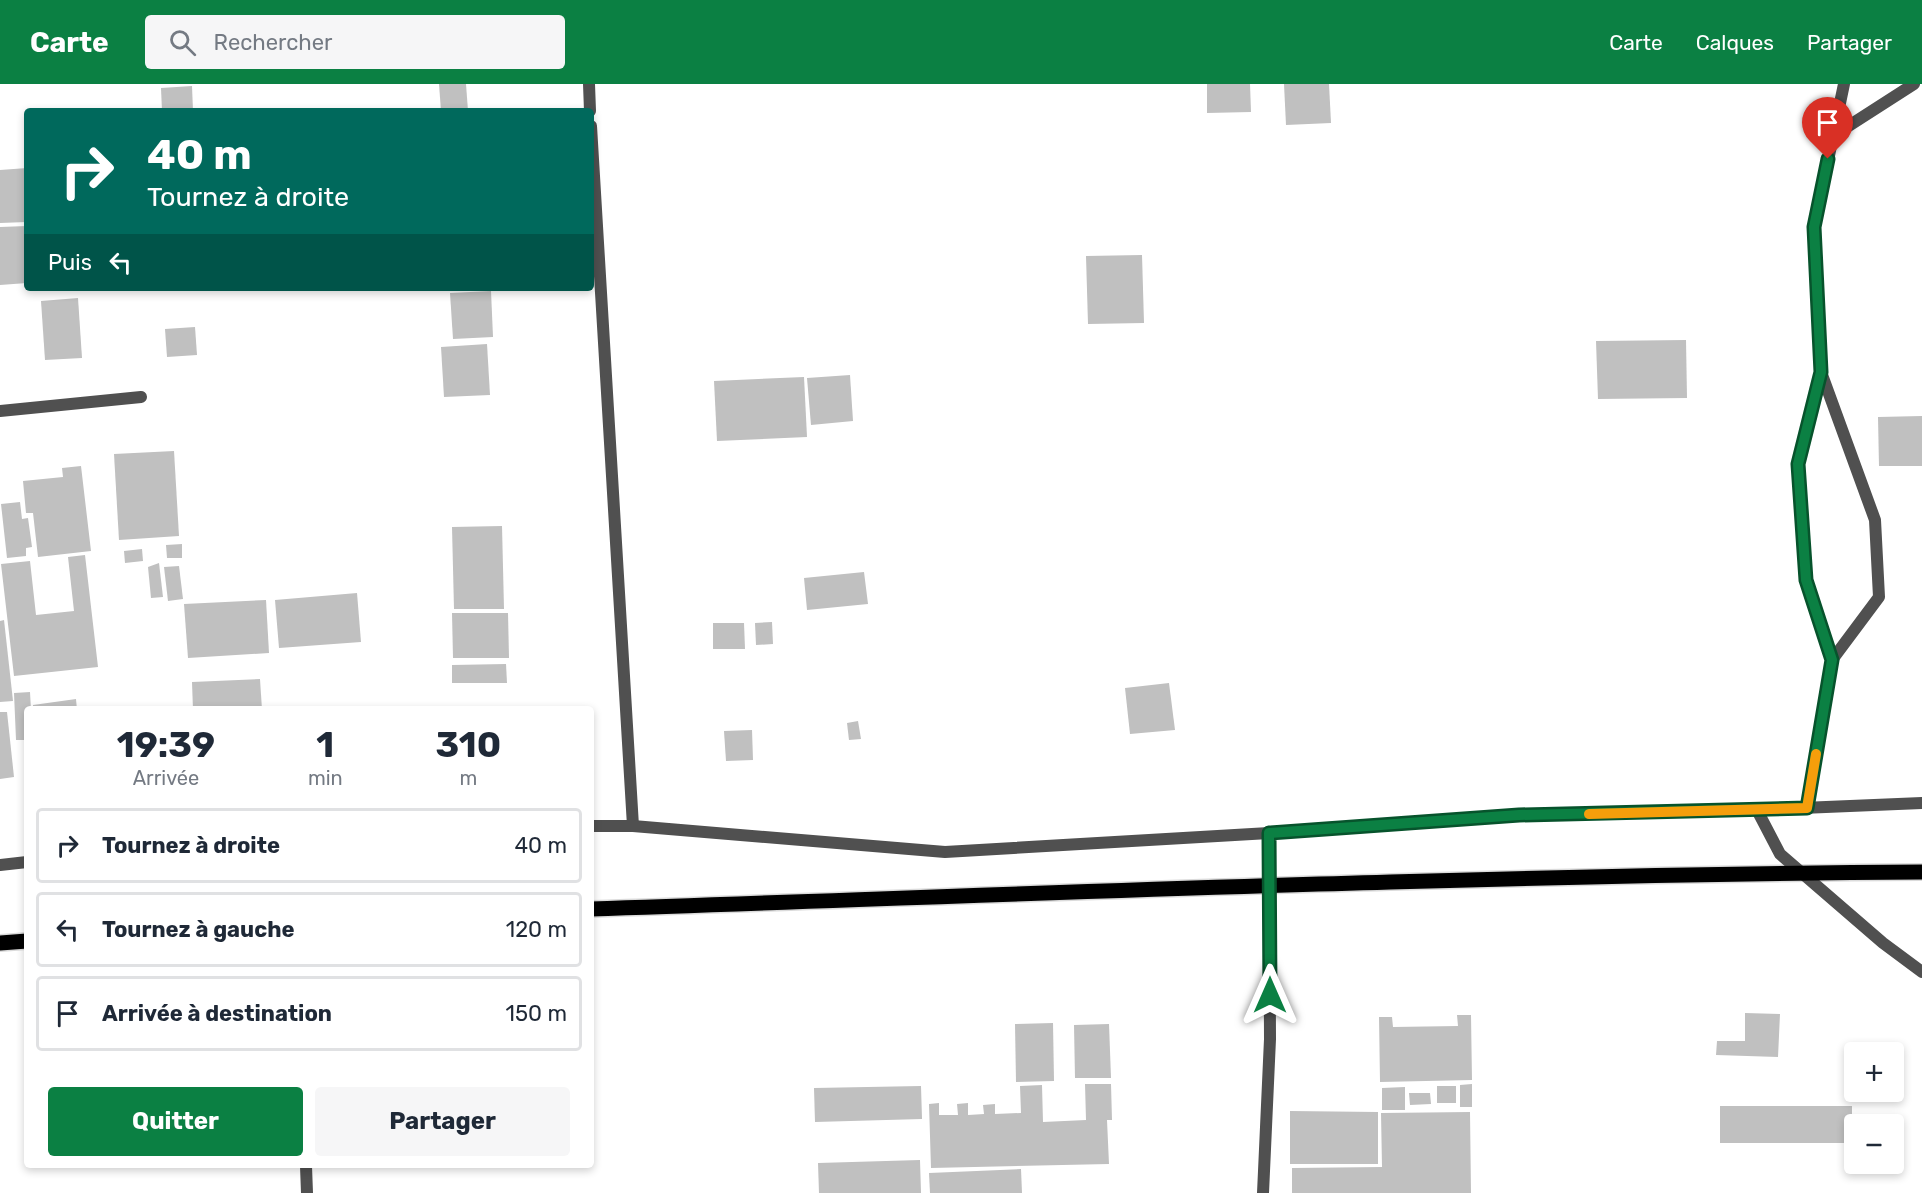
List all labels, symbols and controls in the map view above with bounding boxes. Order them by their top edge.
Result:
search box [145,15,565,69]
text: Carte [30,26,109,59]
icon: search [166,26,199,59]
text: Rechercher [214,29,332,56]
text: Carte [1609,30,1663,55]
text: Calques [1696,30,1774,55]
text: Partager [1807,30,1892,55]
pin [1802,97,1853,159]
icon: arrive [1811,106,1844,139]
text: 40 m [147,130,252,180]
icon: right [48,132,126,210]
text: Tournez à droite [147,181,349,213]
icon: left [104,246,137,279]
text: Puis [48,249,92,276]
text: 19:39 [117,723,215,766]
text: 1 [316,723,334,766]
text: 310 [436,723,501,766]
text: Arrivée [133,766,199,790]
text: min [308,766,343,790]
text: m [459,766,477,790]
icon: right [51,829,84,862]
text: Tournez à droite [102,832,280,859]
text: 40 m [514,832,567,859]
icon: left [51,913,84,946]
text: Tournez à gauche [102,916,295,943]
text: 120 m [506,916,567,943]
position arrow [1238,963,1302,1027]
icon: arrive [51,997,84,1030]
text: Arrivée à destination [102,1000,332,1027]
text: 150 m [506,1000,567,1027]
map controls [1844,1042,1904,1174]
button: + [1844,1042,1904,1102]
button: Quitter [48,1087,303,1156]
button: Partager [315,1087,570,1156]
button: − [1844,1114,1904,1174]

